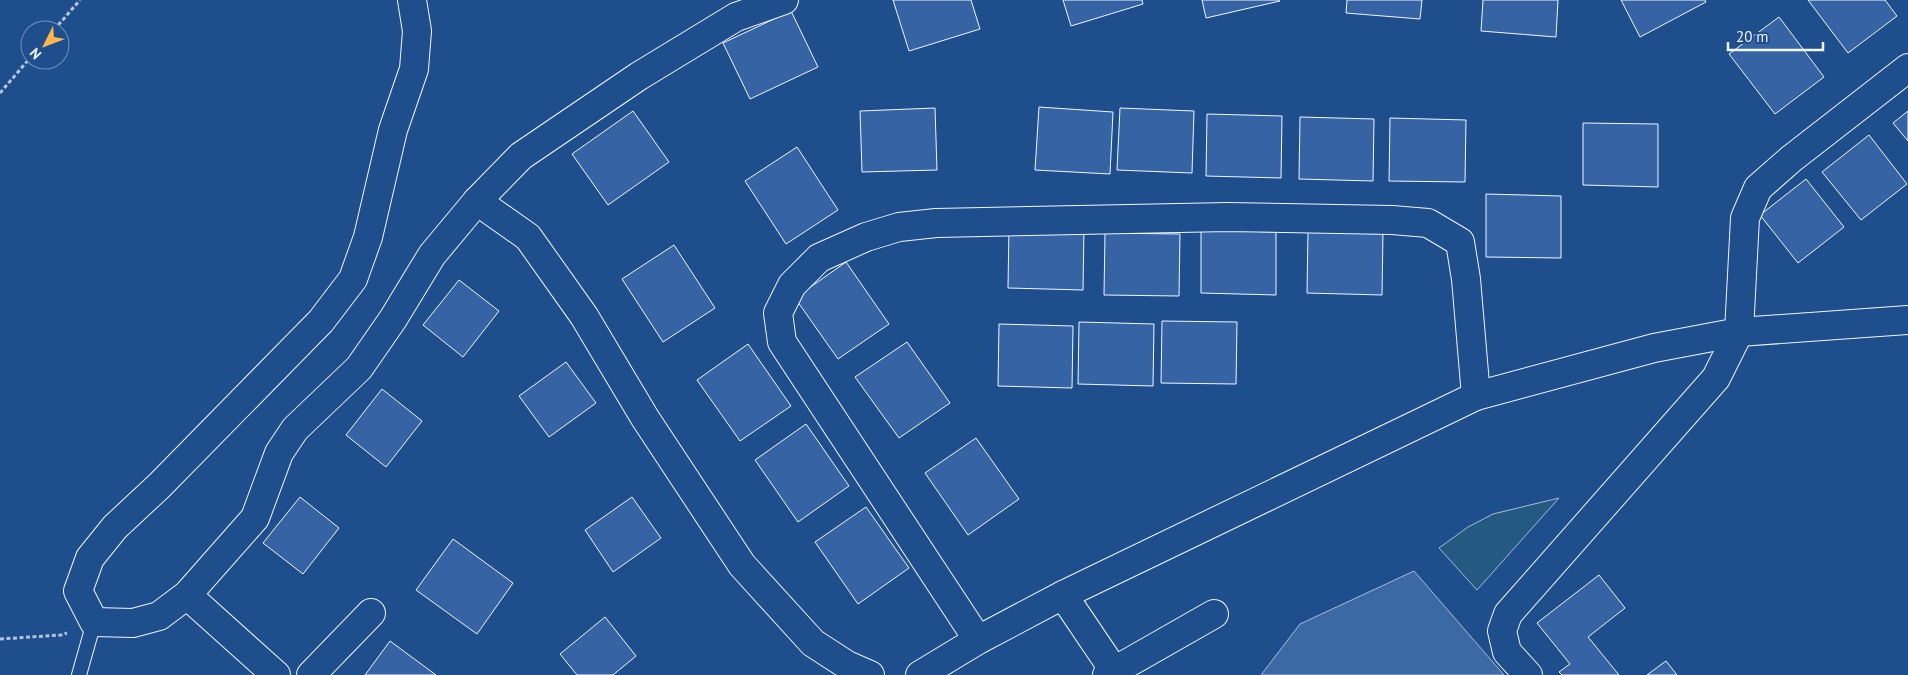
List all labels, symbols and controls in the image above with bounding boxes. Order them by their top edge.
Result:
north arrow [20,20,70,70]
scale bar [1728,20,1823,52]
text: 20 m [1736,27,1769,46]
text: N [26,44,45,63]

